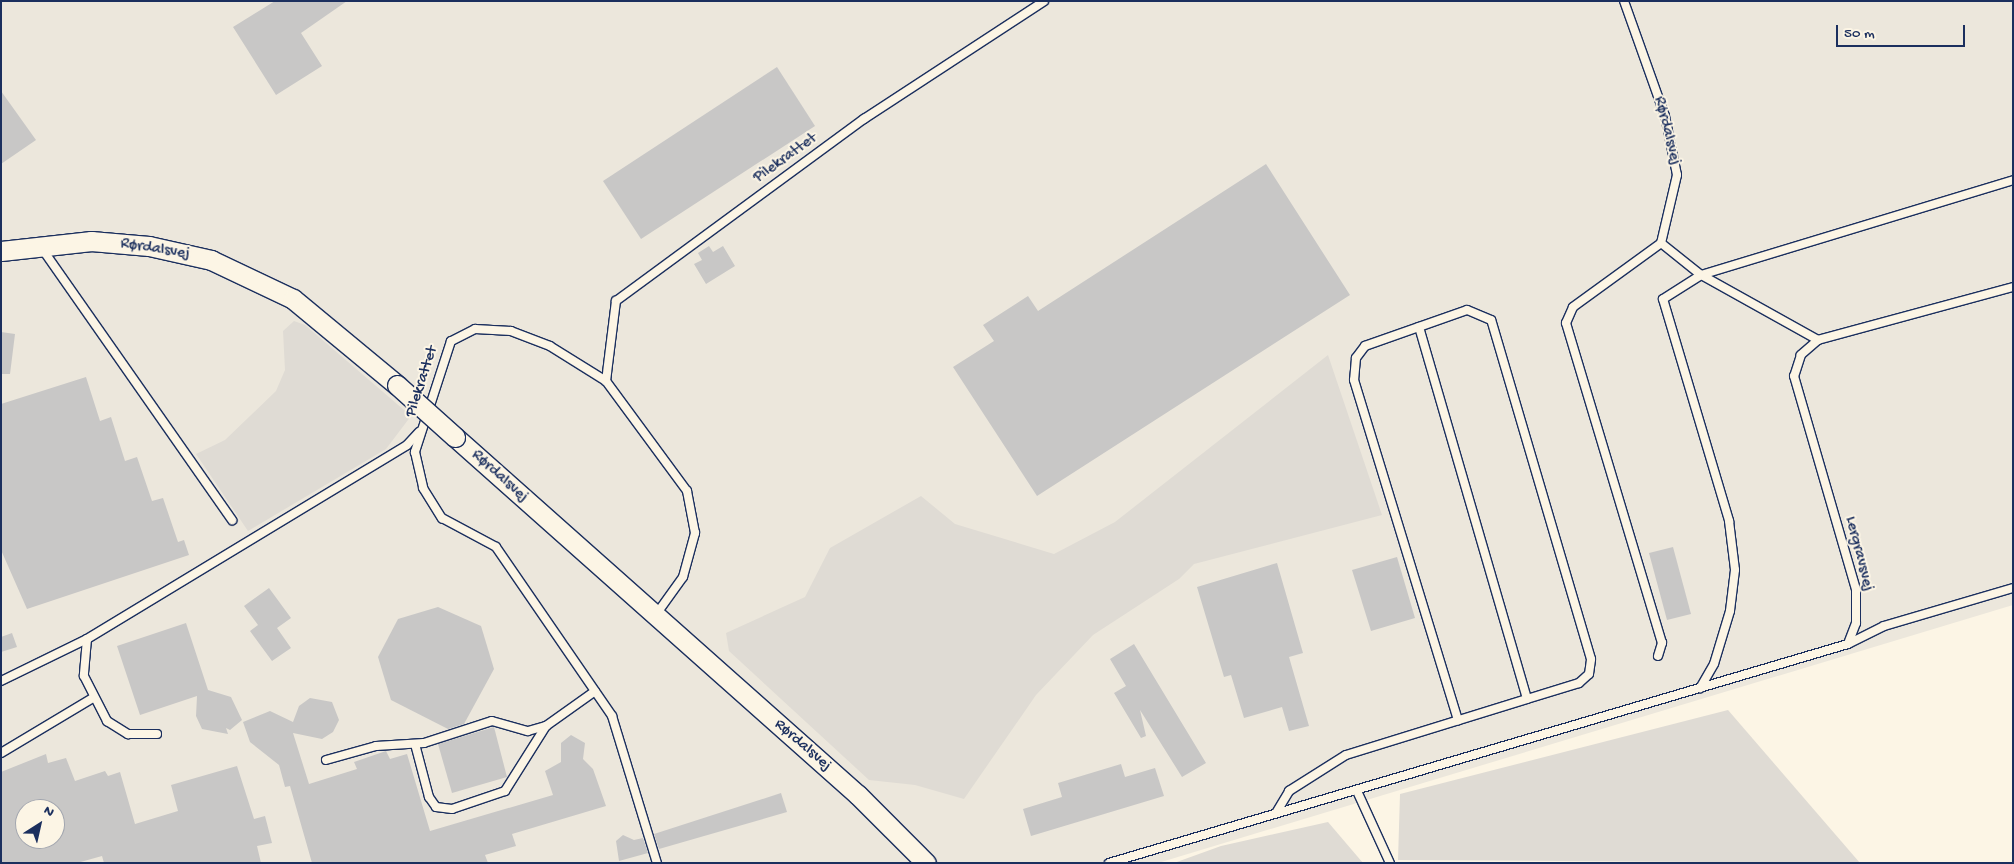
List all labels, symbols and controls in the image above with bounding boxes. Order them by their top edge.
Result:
scale bar [1839,15,1968,47]
text: 50 m [1844,25,1875,43]
street label: Rørdalsvej [1648,95,1684,167]
street label: Pilekrattet [751,130,821,188]
street label: Rørdalsvej [119,235,191,265]
street label: Pilekrattet [402,344,444,420]
street label: Rørdalsvej [467,446,531,508]
street label: Lergravsvej [1839,515,1877,593]
street label: Rørdalsvej [769,716,835,776]
north arrow [15,799,65,849]
text: N [40,803,57,822]

